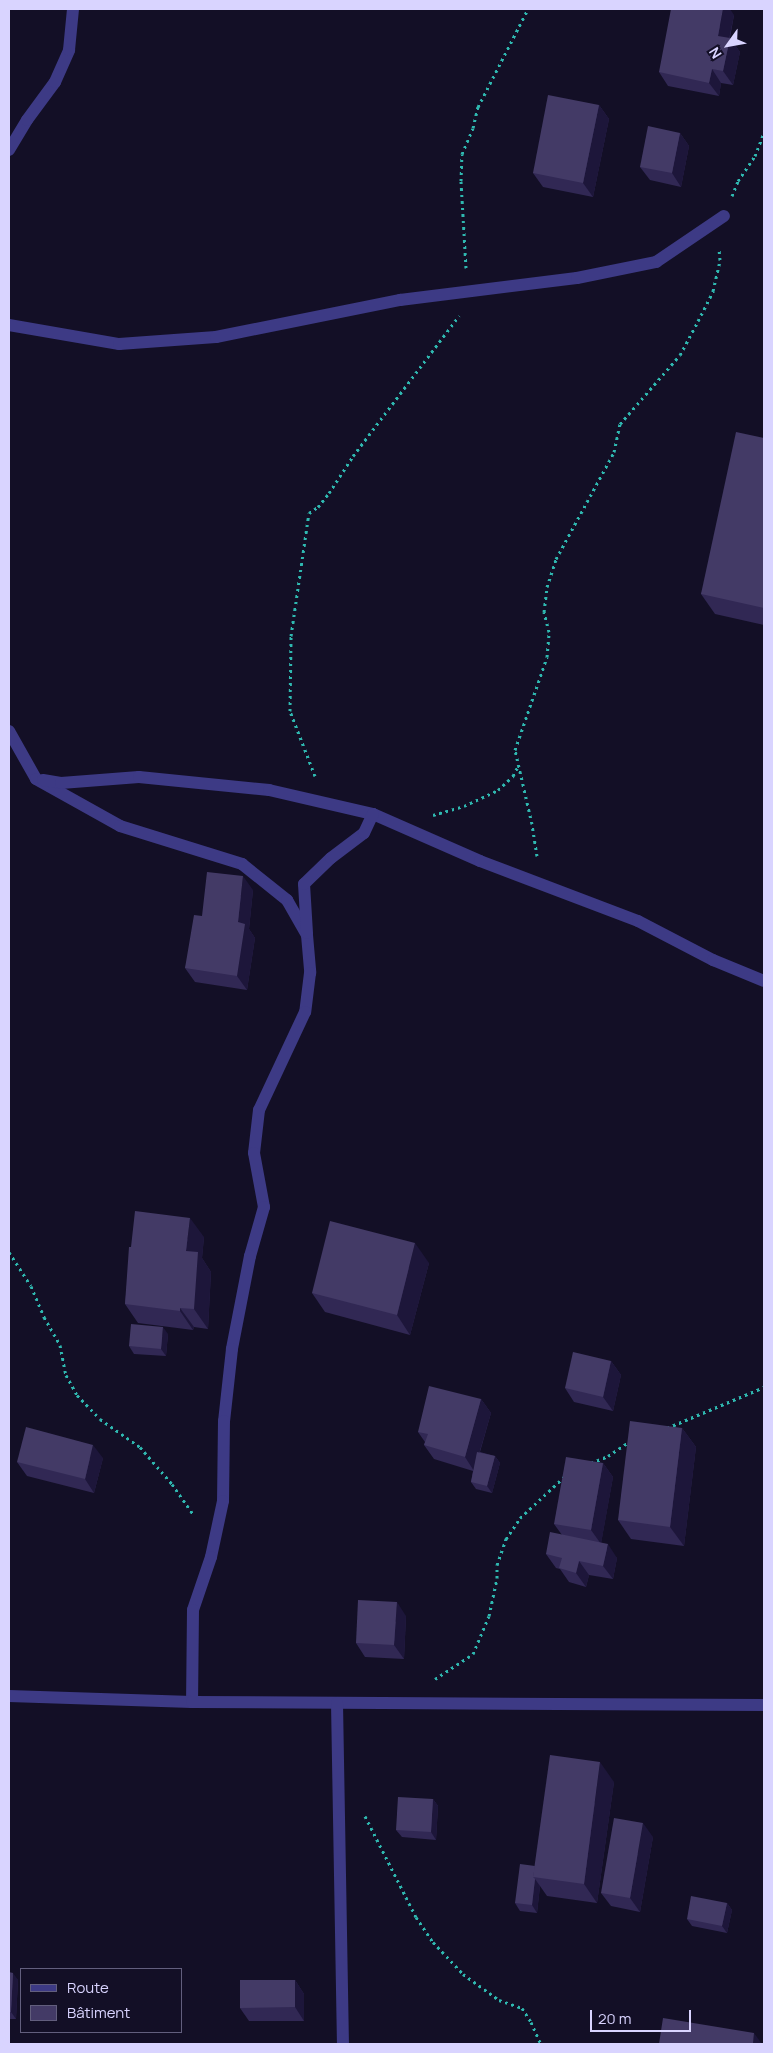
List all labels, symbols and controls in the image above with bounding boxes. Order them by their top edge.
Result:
north arrow [703,20,753,70]
text: N [704,44,726,63]
legend [20,1968,182,2033]
text: Route [67,1977,109,1998]
scale bar [593,2000,694,2032]
text: Bâtiment [67,2002,130,2023]
text: 20 m [598,2008,631,2029]

